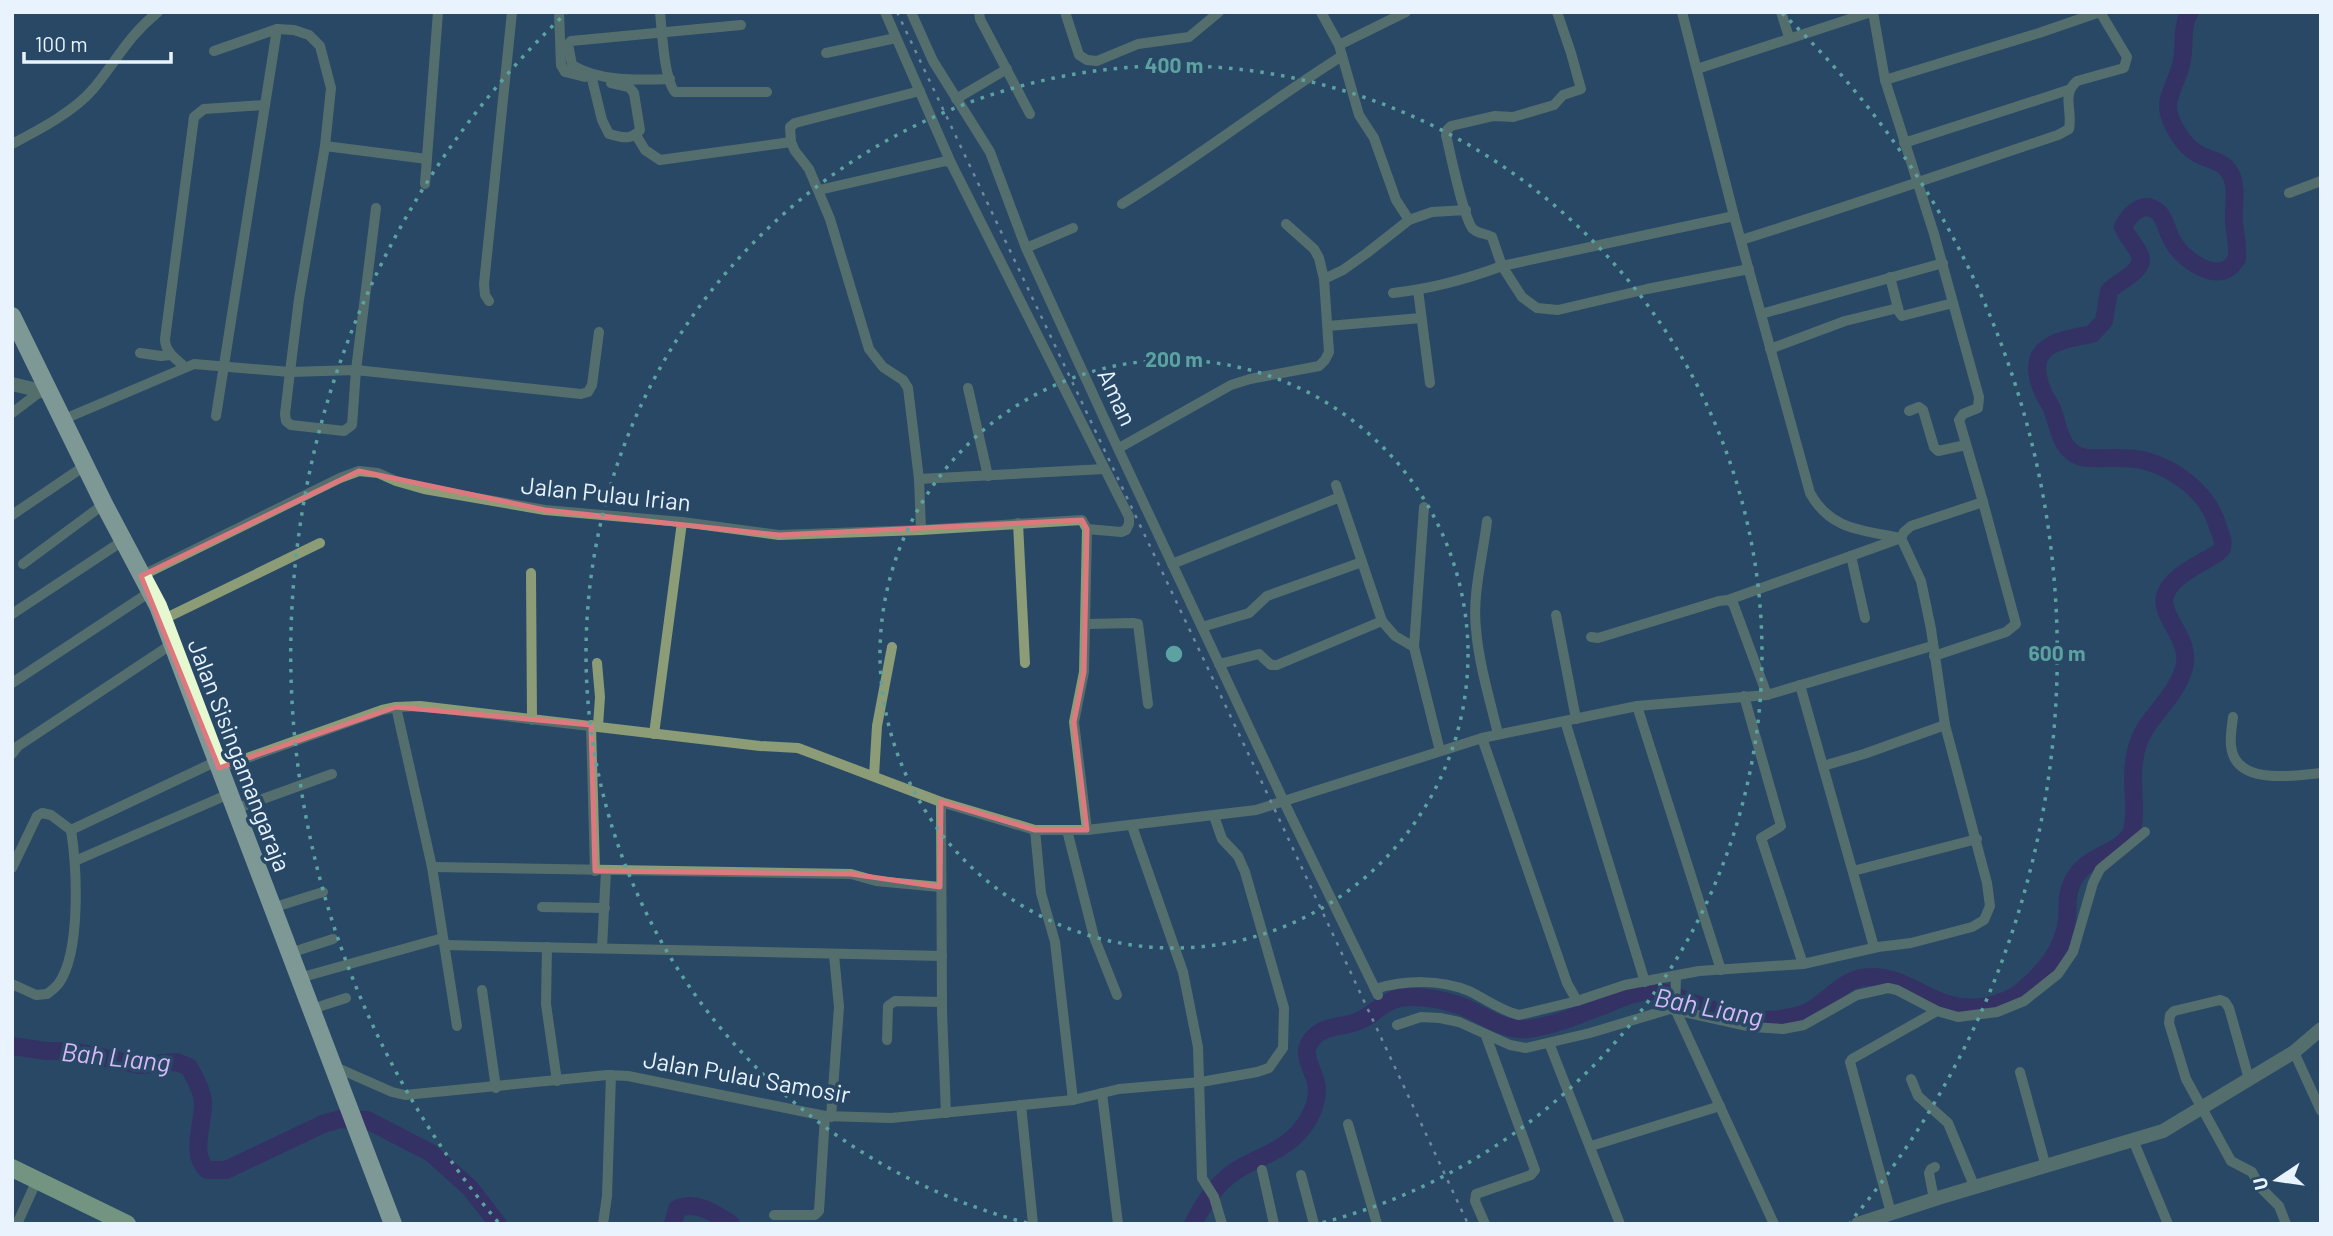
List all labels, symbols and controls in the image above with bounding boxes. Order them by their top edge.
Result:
scale bar [24,21,172,65]
text: 100 m [35,31,88,56]
text: 400 m [1145,52,1203,77]
text: 200 m [1145,346,1203,371]
street label: Aman [1092,364,1144,430]
street label: Jalan Pulau Irian [520,470,692,516]
street label: Jalan Sisingamangaraja [182,635,298,875]
text: 600 m [2029,640,2085,665]
centre of rings [1162,642,1186,666]
water label: Bah Liang [1652,980,1766,1032]
water label: Bah Liang [60,1035,172,1077]
street label: Jalan Pulau Samosir [641,1044,853,1109]
north arrow [2242,1145,2312,1215]
text: U [2247,1176,2272,1192]

